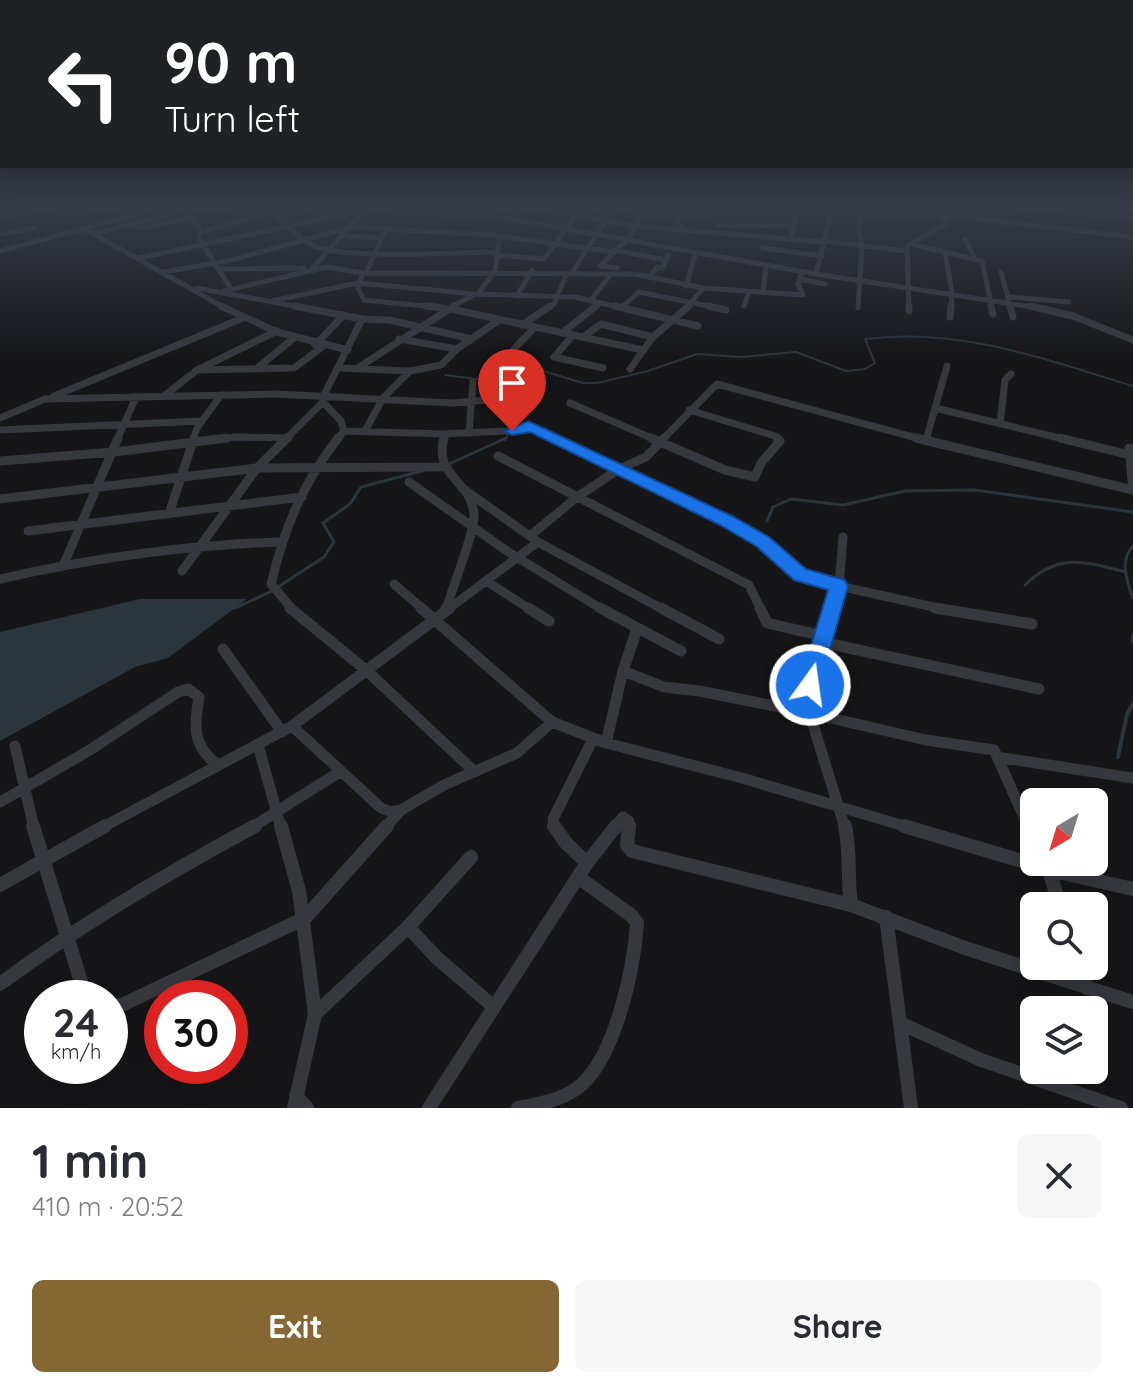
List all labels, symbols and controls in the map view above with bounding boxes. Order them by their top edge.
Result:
text: 90 m [164,27,298,97]
icon: left [32,32,136,136]
text: Turn left [164,96,300,141]
pin [478,349,546,431]
icon: arrive [490,361,534,405]
position arrow [768,643,852,727]
north arrow [1020,788,1108,876]
map controls [1020,788,1108,1084]
button: search [1020,892,1108,980]
speed limit sign: 30 [144,980,248,1084]
button: layers [1020,996,1108,1084]
text: 24 [53,997,99,1047]
text: km/h [51,1039,101,1064]
text: 1 min [32,1130,148,1190]
button: close [1017,1134,1101,1218]
text: 410 m · 20:52 [32,1190,184,1223]
button: Exit [32,1280,559,1372]
button: Share [575,1280,1101,1372]

